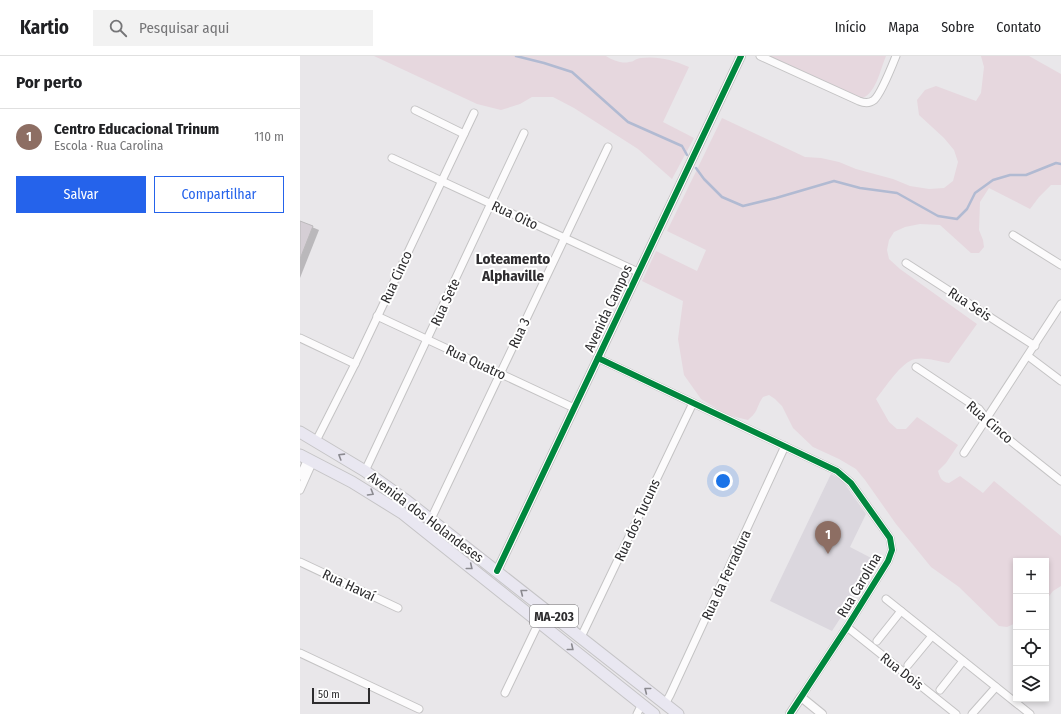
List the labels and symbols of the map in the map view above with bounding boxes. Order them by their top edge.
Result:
street label: Rua Oito [489,197,541,234]
street label: Rua Cinco [377,248,416,306]
district label: Loteamento Alphaville [476,250,550,285]
street label: Avenida Campos [581,262,636,355]
street label: Rua Sete [427,276,464,329]
street label: Rua Seis [945,284,995,325]
street label: Rua 3 [505,315,534,351]
street label: Rua Quatro [443,341,509,384]
street label: Rua Cinco [963,398,1016,447]
one-way arrow [338,454,345,461]
street label: Avenida dos Holandeses [365,468,487,566]
your location [713,471,733,491]
street label: Rua dos Tucuns [611,476,664,564]
one-way arrow [367,489,374,496]
pin: 1 [815,521,841,554]
street label: Rua da Ferradura [698,527,755,623]
street label: Rua Carolina [834,550,885,621]
one-way arrow [465,562,472,569]
street label: Rua Havaí [320,566,378,605]
one-way arrow [521,589,528,596]
road number: MA-203 [530,605,578,627]
one-way arrow [567,643,574,650]
street label: Rua Dois [877,649,927,694]
scale bar [312,686,370,705]
one-way arrow [645,687,652,694]

